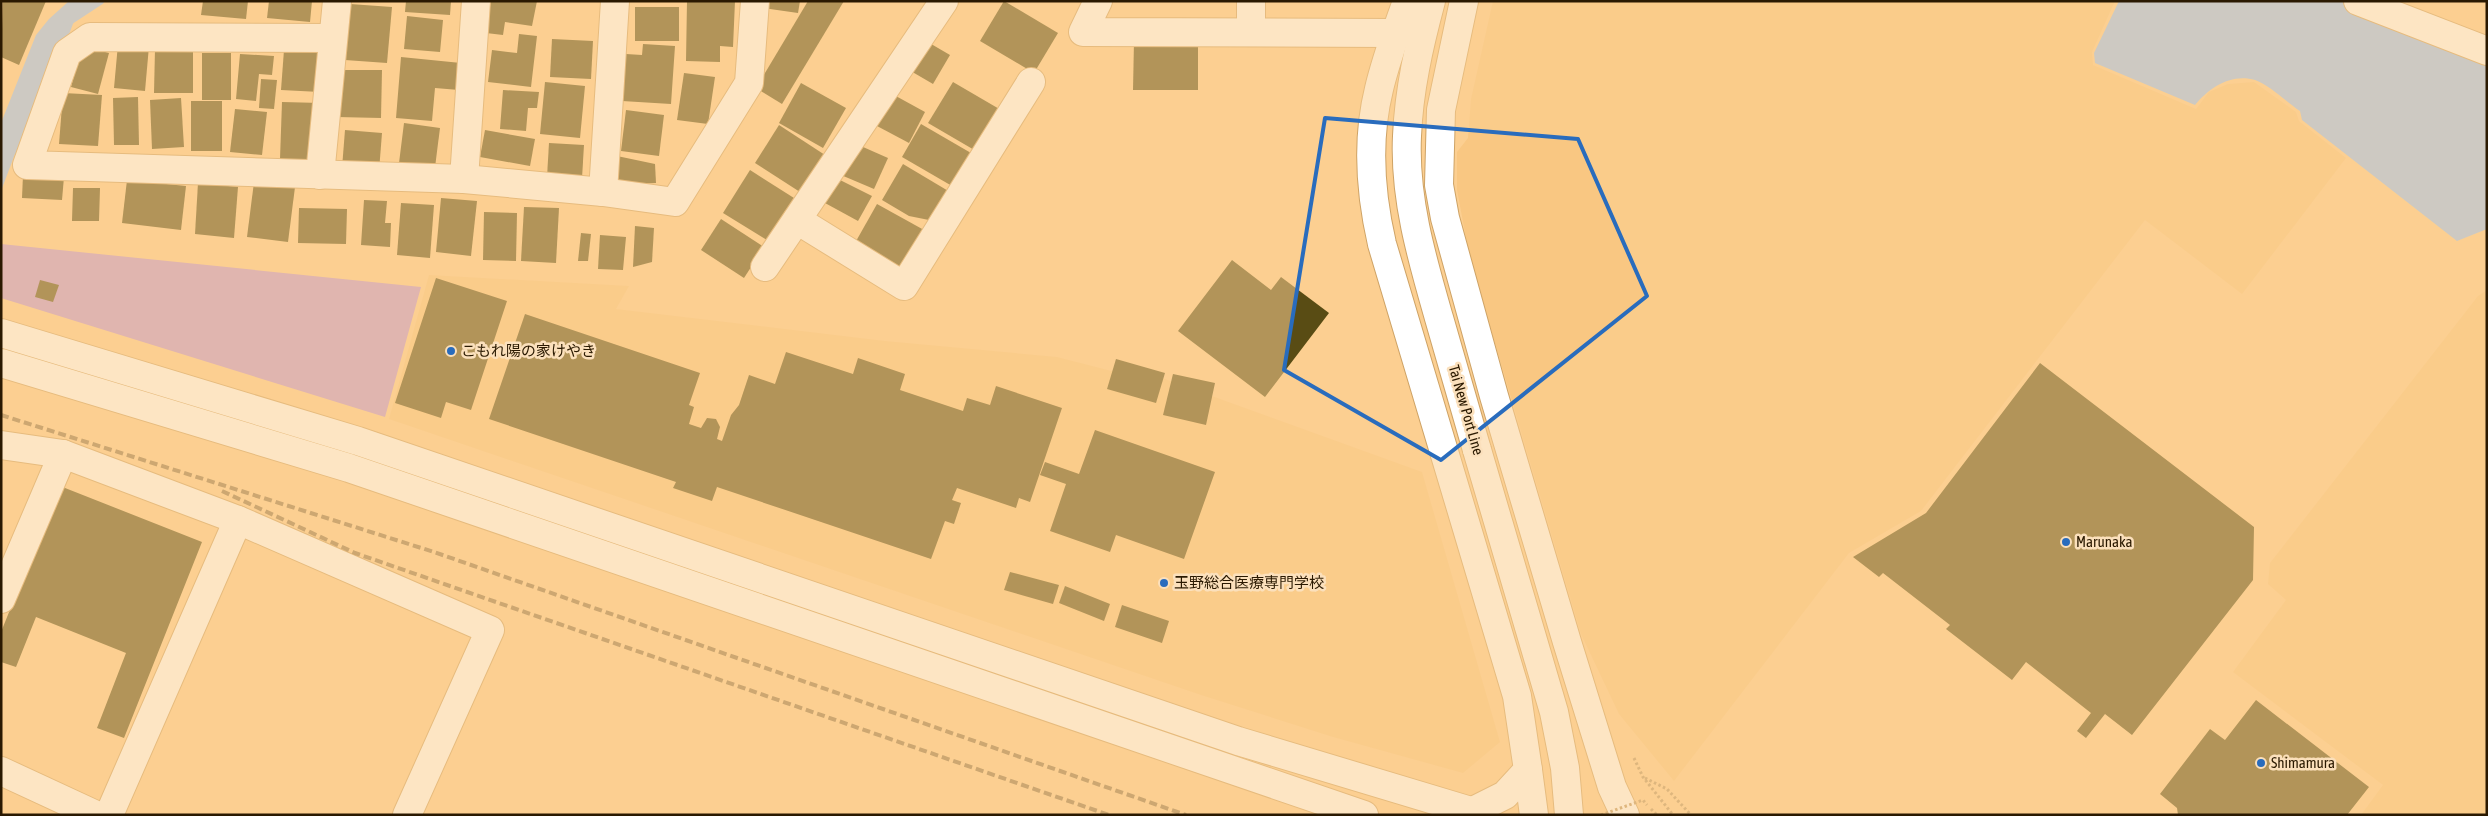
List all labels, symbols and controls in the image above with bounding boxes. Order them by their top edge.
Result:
place label: こもれ陽の家けやき [461,342,596,359]
marker: こもれ陽の家けやき [445,345,457,357]
street label: Tai New Port Line [1446,363,1487,457]
place label: Marunaka [2076,533,2133,550]
marker: Marunaka [2060,536,2072,548]
place label: 玉野総合医療専門学校 [1174,574,1324,591]
marker: 玉野総合医療専門学校 [1158,577,1170,589]
place label: Shimamura [2271,754,2335,771]
marker: Shimamura [2255,757,2267,769]

